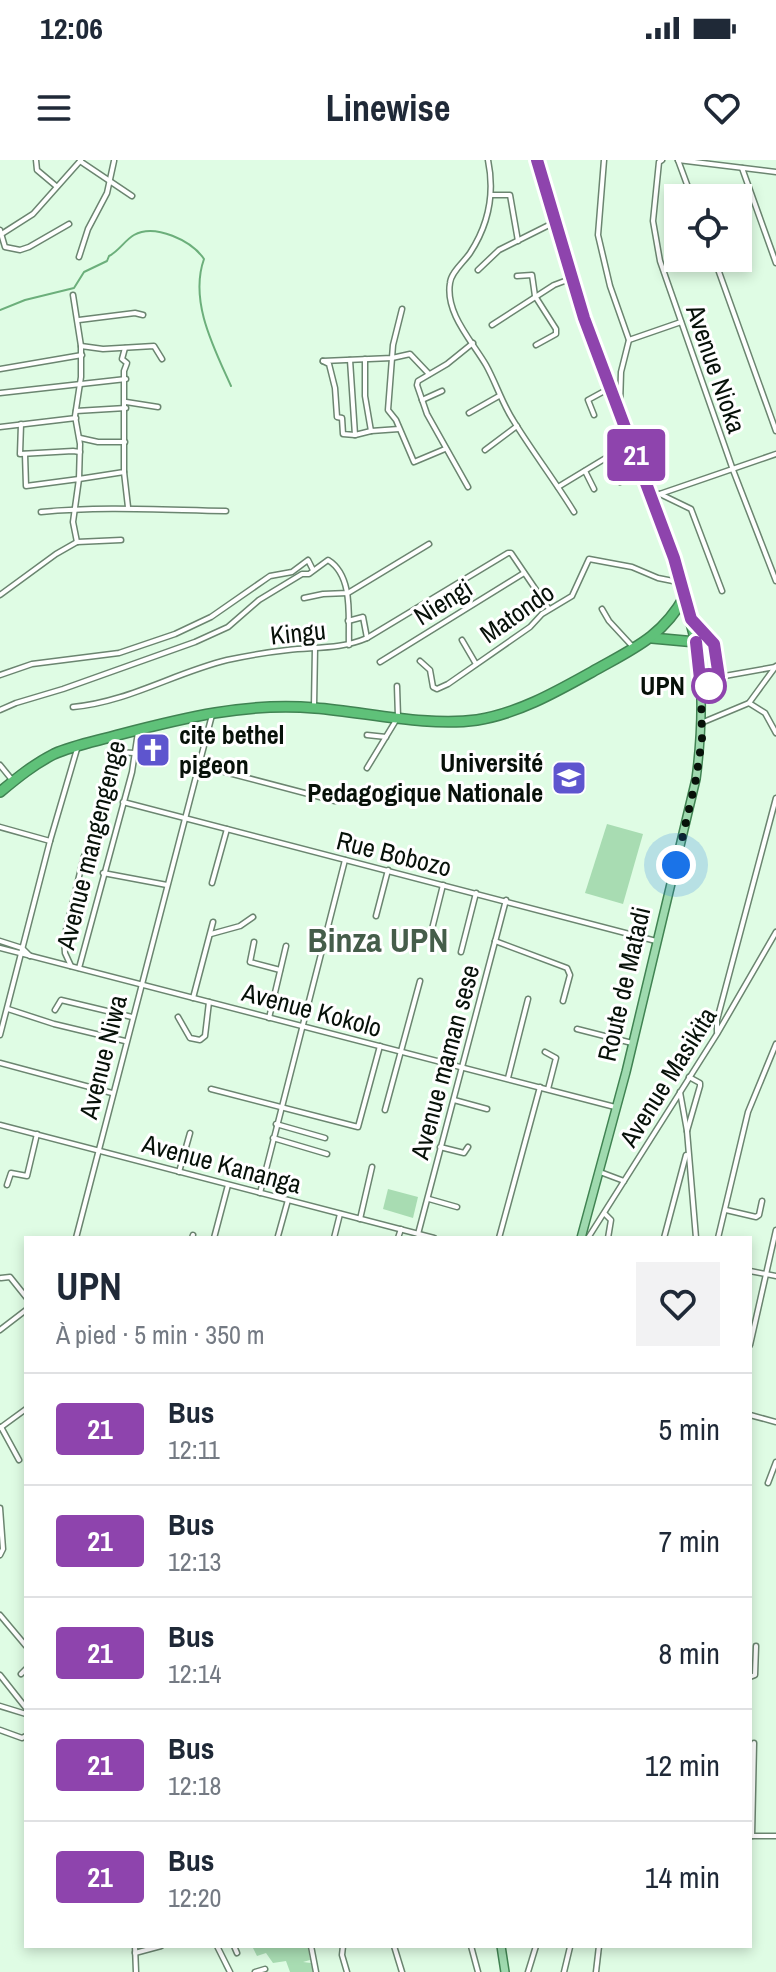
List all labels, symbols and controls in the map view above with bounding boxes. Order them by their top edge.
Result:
text: 12:06 [40,8,103,48]
text: Linewise [326,84,450,132]
icon: menu [32,86,76,130]
icon: heart [700,86,744,130]
map controls [664,184,752,272]
button: locate [664,184,752,272]
street label: Avenue Nioka [678,299,755,438]
line badge: 21 [600,429,672,481]
text: 21 [623,436,649,474]
street label: Niengi [407,570,479,633]
street label: Matondo [473,574,561,651]
street label: Kingu [268,612,327,653]
place label: UPN [640,668,685,703]
marker: UPN [692,669,726,703]
place label: cite bethel pigeon [179,717,284,782]
church icon: cite bethel pigeon [134,731,172,769]
street label: Avenue mangengenge [47,737,133,954]
place label: Université Pedagogique Nationale [307,745,543,810]
school or university icon: Université Pedagogique Nationale [550,759,588,797]
street label: Rue Bobozo [333,822,455,885]
your location [656,845,696,885]
street label: Route de Matadi [589,903,658,1065]
district label: Binza UPN [308,917,448,963]
street label: Avenue maman sese [401,961,487,1164]
street label: Avenue Kokolo [238,974,386,1045]
street label: Avenue Niwa [70,991,135,1123]
street label: Avenue Masikita [610,1000,724,1154]
street label: Avenue Kananga [138,1125,306,1202]
text: UPN [56,1261,122,1312]
button: heart [636,1262,720,1346]
text: À pied · 5 min · 350 m [56,1317,265,1352]
text: Bus [168,1392,214,1432]
text: 5 min [658,1409,720,1449]
text: 21 [87,1410,113,1448]
text: 12:11 [168,1432,220,1467]
text: Bus [168,1504,214,1544]
text: 7 min [658,1521,720,1561]
text: 21 [87,1522,113,1560]
text: 12:13 [168,1544,221,1579]
text: Bus [168,1616,214,1656]
text: 8 min [658,1633,720,1673]
text: 21 [87,1634,113,1672]
text: 12:14 [168,1656,221,1691]
text: Bus [168,1728,214,1768]
text: 12 min [645,1745,720,1785]
text: 21 [87,1746,113,1784]
text: 12:18 [168,1768,221,1803]
text: Bus [168,1840,214,1880]
text: 14 min [645,1857,720,1897]
text: 21 [87,1858,113,1896]
text: 12:20 [168,1880,221,1915]

